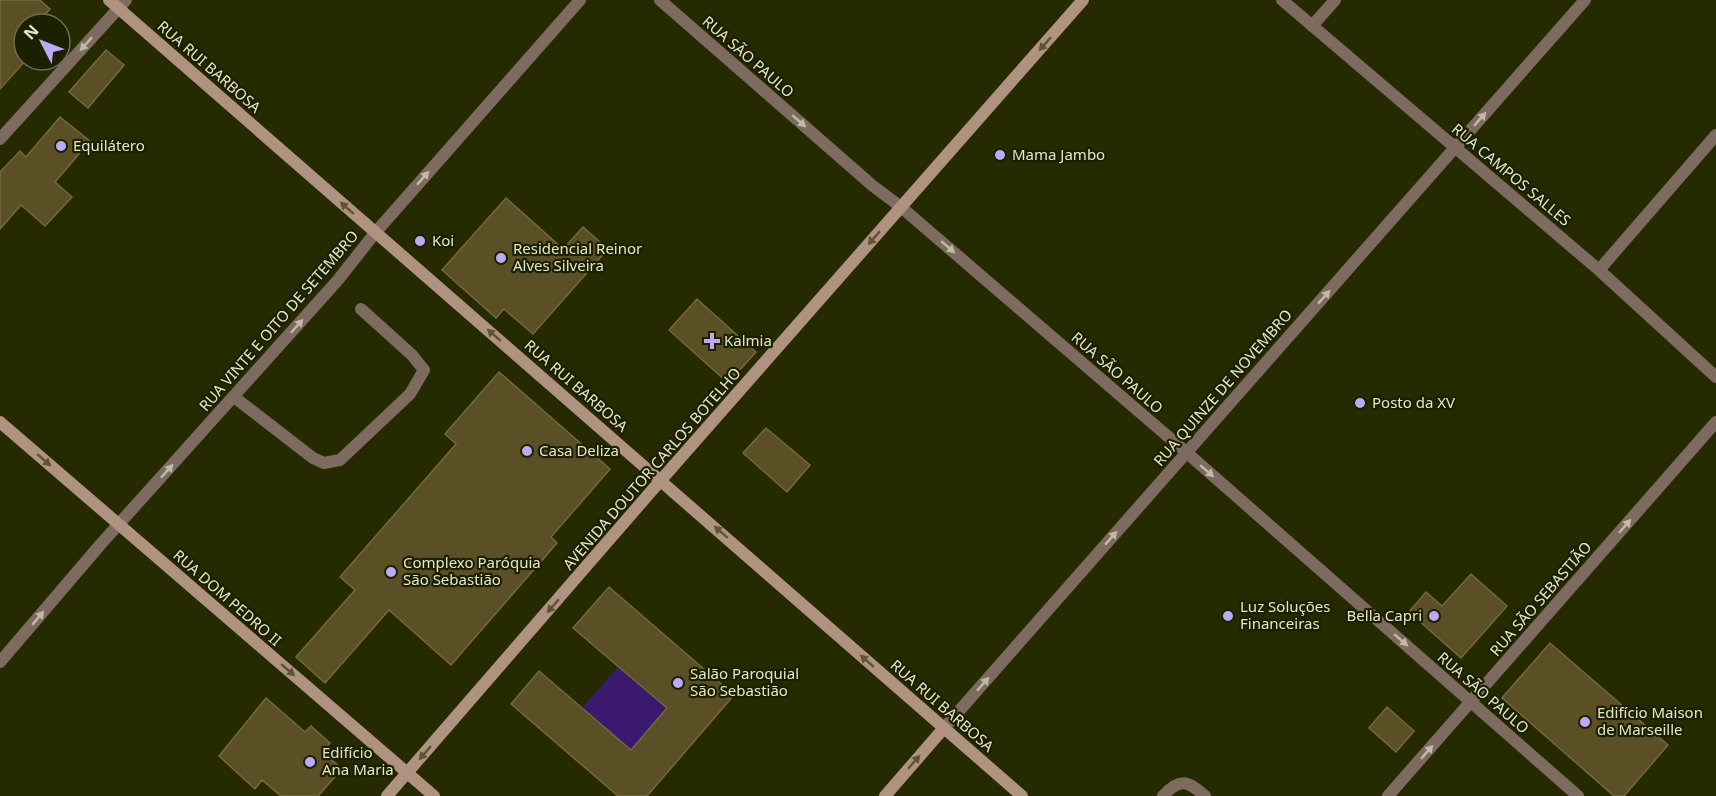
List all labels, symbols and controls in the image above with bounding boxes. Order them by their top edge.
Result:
street label: RUA SÃO PAULO [699,11,799,101]
north arrow [12,12,72,72]
street label: RUA RUI BARBOSA [154,16,266,117]
text: N [18,20,43,44]
one-way arrow [80,36,94,50]
one-way arrow [1039,36,1052,51]
one-way arrow [1473,112,1486,127]
one-way arrow [791,114,806,127]
street label: RUA CAMPOS SALLES [1448,119,1575,230]
place label: Equilátero [73,135,145,155]
marker: Equilátero [54,139,68,153]
place label: Mama Jambo [1012,144,1105,164]
marker: Mama Jambo [993,148,1007,162]
one-way arrow [417,170,430,186]
one-way arrow [340,202,355,215]
street label: RUA VINTE E OITO DE SETEMBRO [194,226,362,415]
place label: Koi [432,230,454,250]
one-way arrow [868,230,881,245]
marker: Koi [413,234,427,248]
place label: Residencial Reinor Alves Silveira [513,238,642,275]
one-way arrow [940,240,955,253]
marker: Residencial Reinor Alves Silveira [494,251,508,265]
one-way arrow [1317,290,1330,305]
street label: RUA QUINZE DE NOVEMBRO [1149,305,1296,470]
one-way arrow [290,319,303,334]
street label: RUA SÃO PAULO [1068,327,1168,417]
one-way arrow [486,329,502,342]
place label: Kalmia [724,330,772,350]
marker: Kalmia [705,334,719,348]
street label: RUA RUI BARBOSA [521,335,633,436]
street label: AVENIDA DOUTOR CARLOS BOTELHO [558,363,745,574]
place label: Posto da XV [1372,392,1455,412]
marker: Posto da XV [1353,396,1367,410]
place label: Casa Deliza [539,440,619,460]
marker: Casa Deliza [520,444,534,458]
one-way arrow [36,453,51,466]
one-way arrow [160,464,174,479]
one-way arrow [1199,464,1215,477]
one-way arrow [1618,519,1632,534]
one-way arrow [714,526,729,539]
one-way arrow [1104,531,1117,546]
street label: RUA SÃO SEBASTIÃO [1485,537,1595,660]
street label: RUA DOM PEDRO II [169,545,286,650]
place label: Complexo Paróquia São Sebastião [403,552,541,589]
marker: Complexo Paróquia São Sebastião [384,565,398,579]
place label: Luz Soluções Financeiras [1240,596,1330,633]
one-way arrow [546,598,559,614]
place label: Bella Capri [1347,605,1422,625]
marker: Luz Soluções Financeiras [1221,609,1235,623]
marker: Bella Capri [1427,609,1441,623]
one-way arrow [31,611,44,626]
one-way arrow [1393,634,1409,647]
street label: RUA SÃO PAULO [1434,647,1534,737]
one-way arrow [860,655,875,668]
street label: RUA RUI BARBOSA [887,655,999,756]
one-way arrow [280,663,295,676]
place label: Salão Paroquial São Sebastião [690,663,799,700]
marker: Salão Paroquial São Sebastião [671,676,685,690]
one-way arrow [976,677,989,692]
place label: Edifício Maison de Marseille [1597,702,1703,739]
marker: Edifício Maison de Marseille [1578,715,1592,729]
place label: Edifício Ana Maria [322,742,394,779]
one-way arrow [419,745,432,760]
one-way arrow [1420,745,1433,760]
marker: Edifício Ana Maria [303,755,317,769]
one-way arrow [907,755,920,770]

